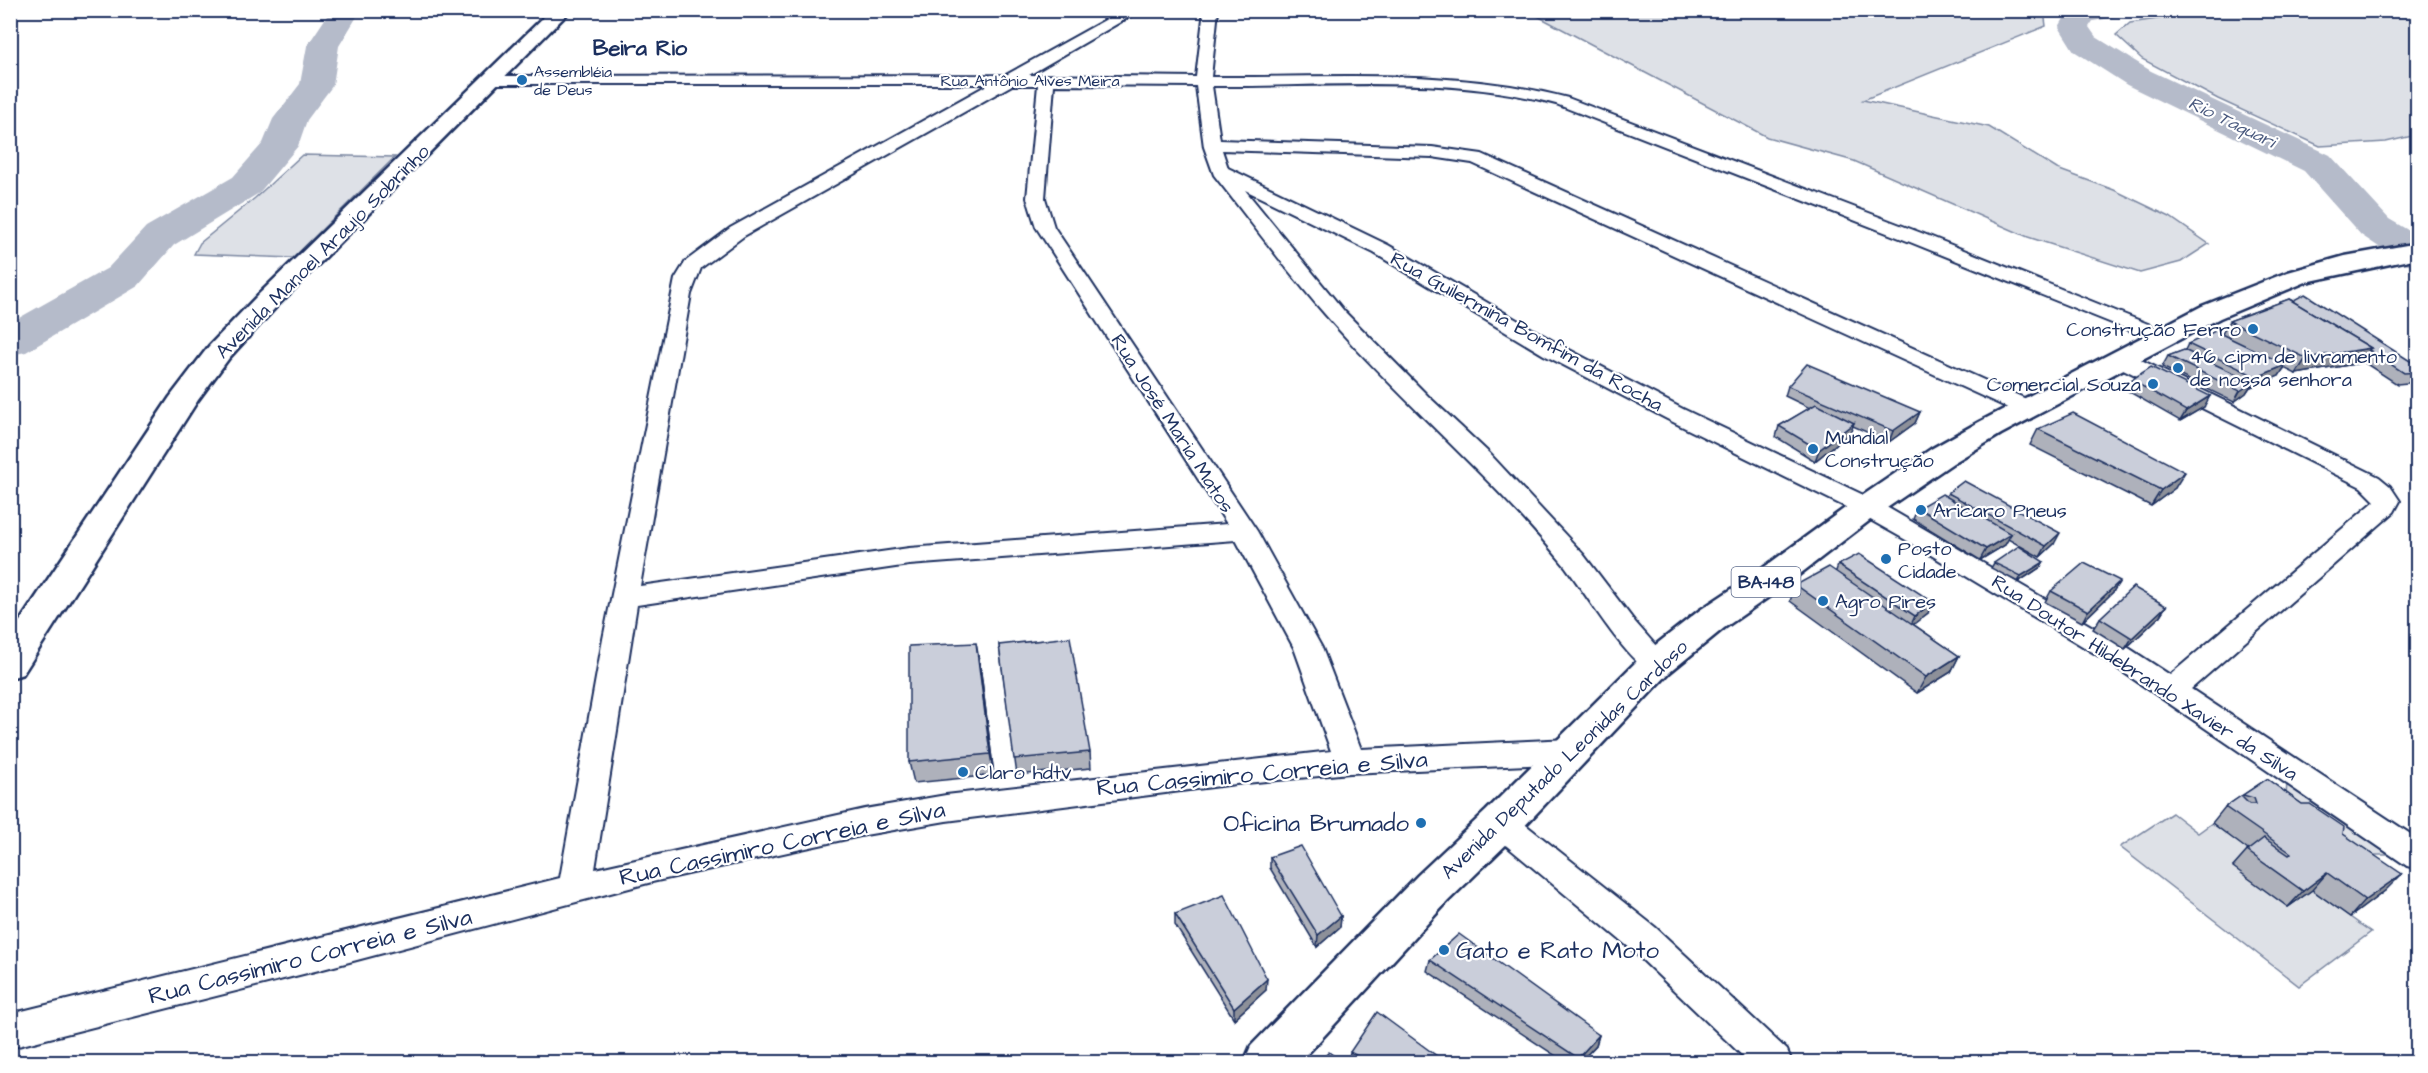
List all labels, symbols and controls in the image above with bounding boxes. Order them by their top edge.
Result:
district label: Beira Rio [593,33,688,64]
place label: Assembléia de Deus [534,61,612,101]
street label: Rua Antônio Alves Meira [940,70,1120,92]
marker: Assembléia de Deus [515,73,529,87]
water label: Rio Taquari [2184,91,2281,155]
street label: Avenida Manoel Araujo Sobrinho [209,138,436,365]
street label: Rua Guilermina Bomfim da Rocha [1385,245,1668,419]
place label: Construção Ferro [2066,316,2241,344]
marker: Construção Ferro [2246,322,2260,336]
street label: Rua José Maria Matos [1104,329,1241,519]
place label: 46 cipm de livramento de nossa senhora [2190,343,2397,394]
marker: 46 cipm de livramento de nossa senhora [2171,361,2185,375]
place label: Comercial Souza [1987,371,2141,399]
marker: Comercial Souza [2146,377,2160,391]
place label: Mundial Construção [1825,424,1934,475]
marker: Mundial Construção [1806,442,1820,456]
place label: Aricaro Pneus [1933,497,2067,525]
marker: Aricaro Pneus [1914,503,1928,517]
place label: Posto Cidade [1898,535,1957,586]
marker: Posto Cidade [1879,552,1893,566]
road number: BA-148 [1732,567,1800,597]
street label: Rua Doutor Hildebrando Xavier da Silva [1986,568,2303,788]
place label: Agro Pires [1835,588,1936,617]
marker: Agro Pires [1816,594,1830,608]
street label: Avenida Deputado Leonidas Cardoso [1435,634,1695,886]
street label: Rua Cassimiro Correia e Silva [1095,743,1429,805]
place label: Claro hdtv [975,759,1072,787]
marker: Claro hdtv [956,765,970,779]
street label: Rua Cassimiro Correia e Silva [616,793,948,895]
place label: Oficina Brumado [1223,807,1409,841]
marker: Oficina Brumado [1414,816,1428,830]
street label: Rua Cassimiro Correia e Silva [145,900,476,1014]
place label: Gato e Rato Moto [1456,934,1659,968]
marker: Gato e Rato Moto [1437,943,1451,957]

